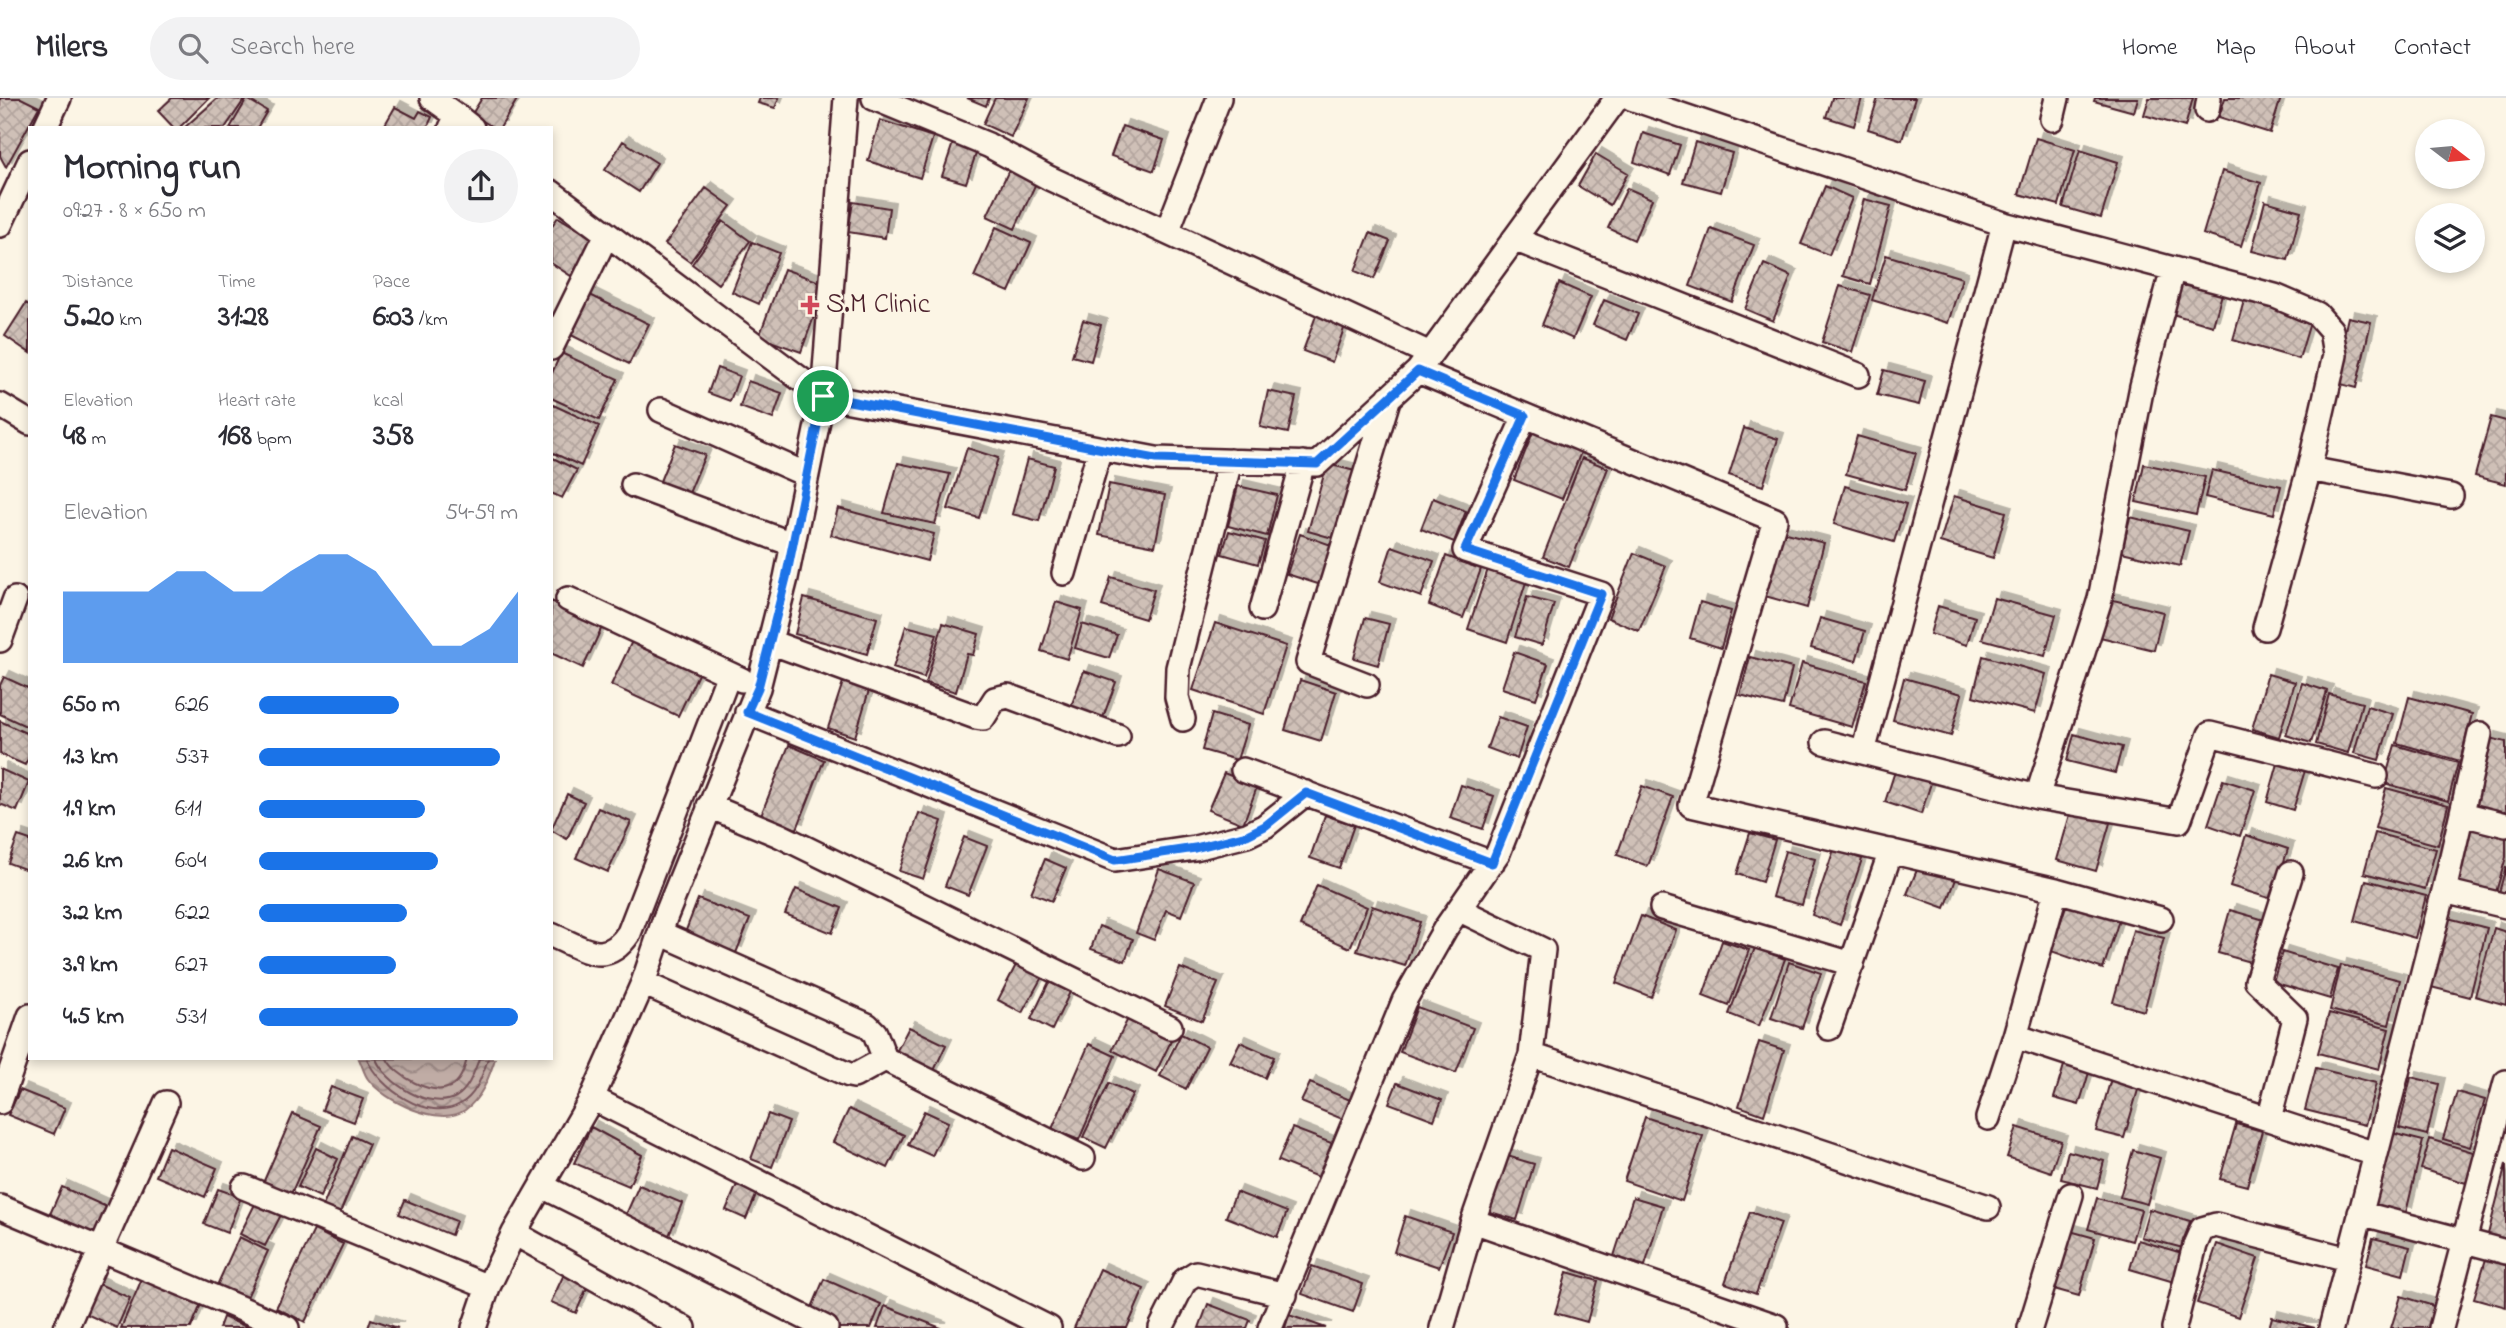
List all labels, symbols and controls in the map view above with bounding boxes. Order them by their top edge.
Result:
search box [150,17,640,80]
text: Milers [35,24,108,72]
icon: search [174,29,212,67]
text: Search here [230,29,355,67]
text: Home [2122,31,2178,66]
text: Map [2216,31,2256,66]
text: About [2294,31,2356,66]
text: Contact [2394,31,2471,66]
north arrow [2415,119,2485,189]
map controls [2415,119,2485,273]
text: Morning run [63,141,241,197]
button: share [444,149,518,223]
text: 09:27 · 8 × 650 m [63,195,206,228]
button: layers [2415,203,2485,273]
text: Distance [63,269,133,296]
text: Time [218,269,256,296]
text: Pace [373,269,410,296]
place label: S.M Clinic [826,285,931,326]
marker: S.M Clinic [800,295,820,315]
text: 5.20 [63,296,114,340]
text: 31:28 [218,296,269,340]
text: 6:03 [373,296,414,340]
text: km [114,307,142,334]
text: /km [414,307,448,334]
pin [793,366,853,426]
icon: arrive [804,377,842,415]
text: Elevation [63,388,133,415]
text: Heart rate [218,388,296,415]
text: kcal [373,388,403,415]
text: 48 [63,415,87,459]
text: 168 [218,415,252,459]
text: 358 [373,415,414,459]
text: m [87,426,106,453]
text: bpm [252,426,292,453]
text: Elevation [63,497,148,530]
text: 54–59 m [445,497,518,530]
text: 650 m [63,689,120,722]
text: 6:26 [175,689,209,722]
text: 1.3 km [63,741,118,774]
text: 5:37 [175,741,209,774]
text: 1.9 km [63,793,116,826]
text: 6:11 [175,793,202,826]
text: 2.6 km [63,845,123,878]
text: 6:04 [175,845,207,878]
text: 3.2 km [63,897,122,930]
text: 6:22 [175,897,210,930]
text: 3.9 km [63,949,118,982]
text: 6:27 [175,949,208,982]
text: 4.5 km [63,1001,124,1034]
text: 5:31 [175,1001,207,1034]

